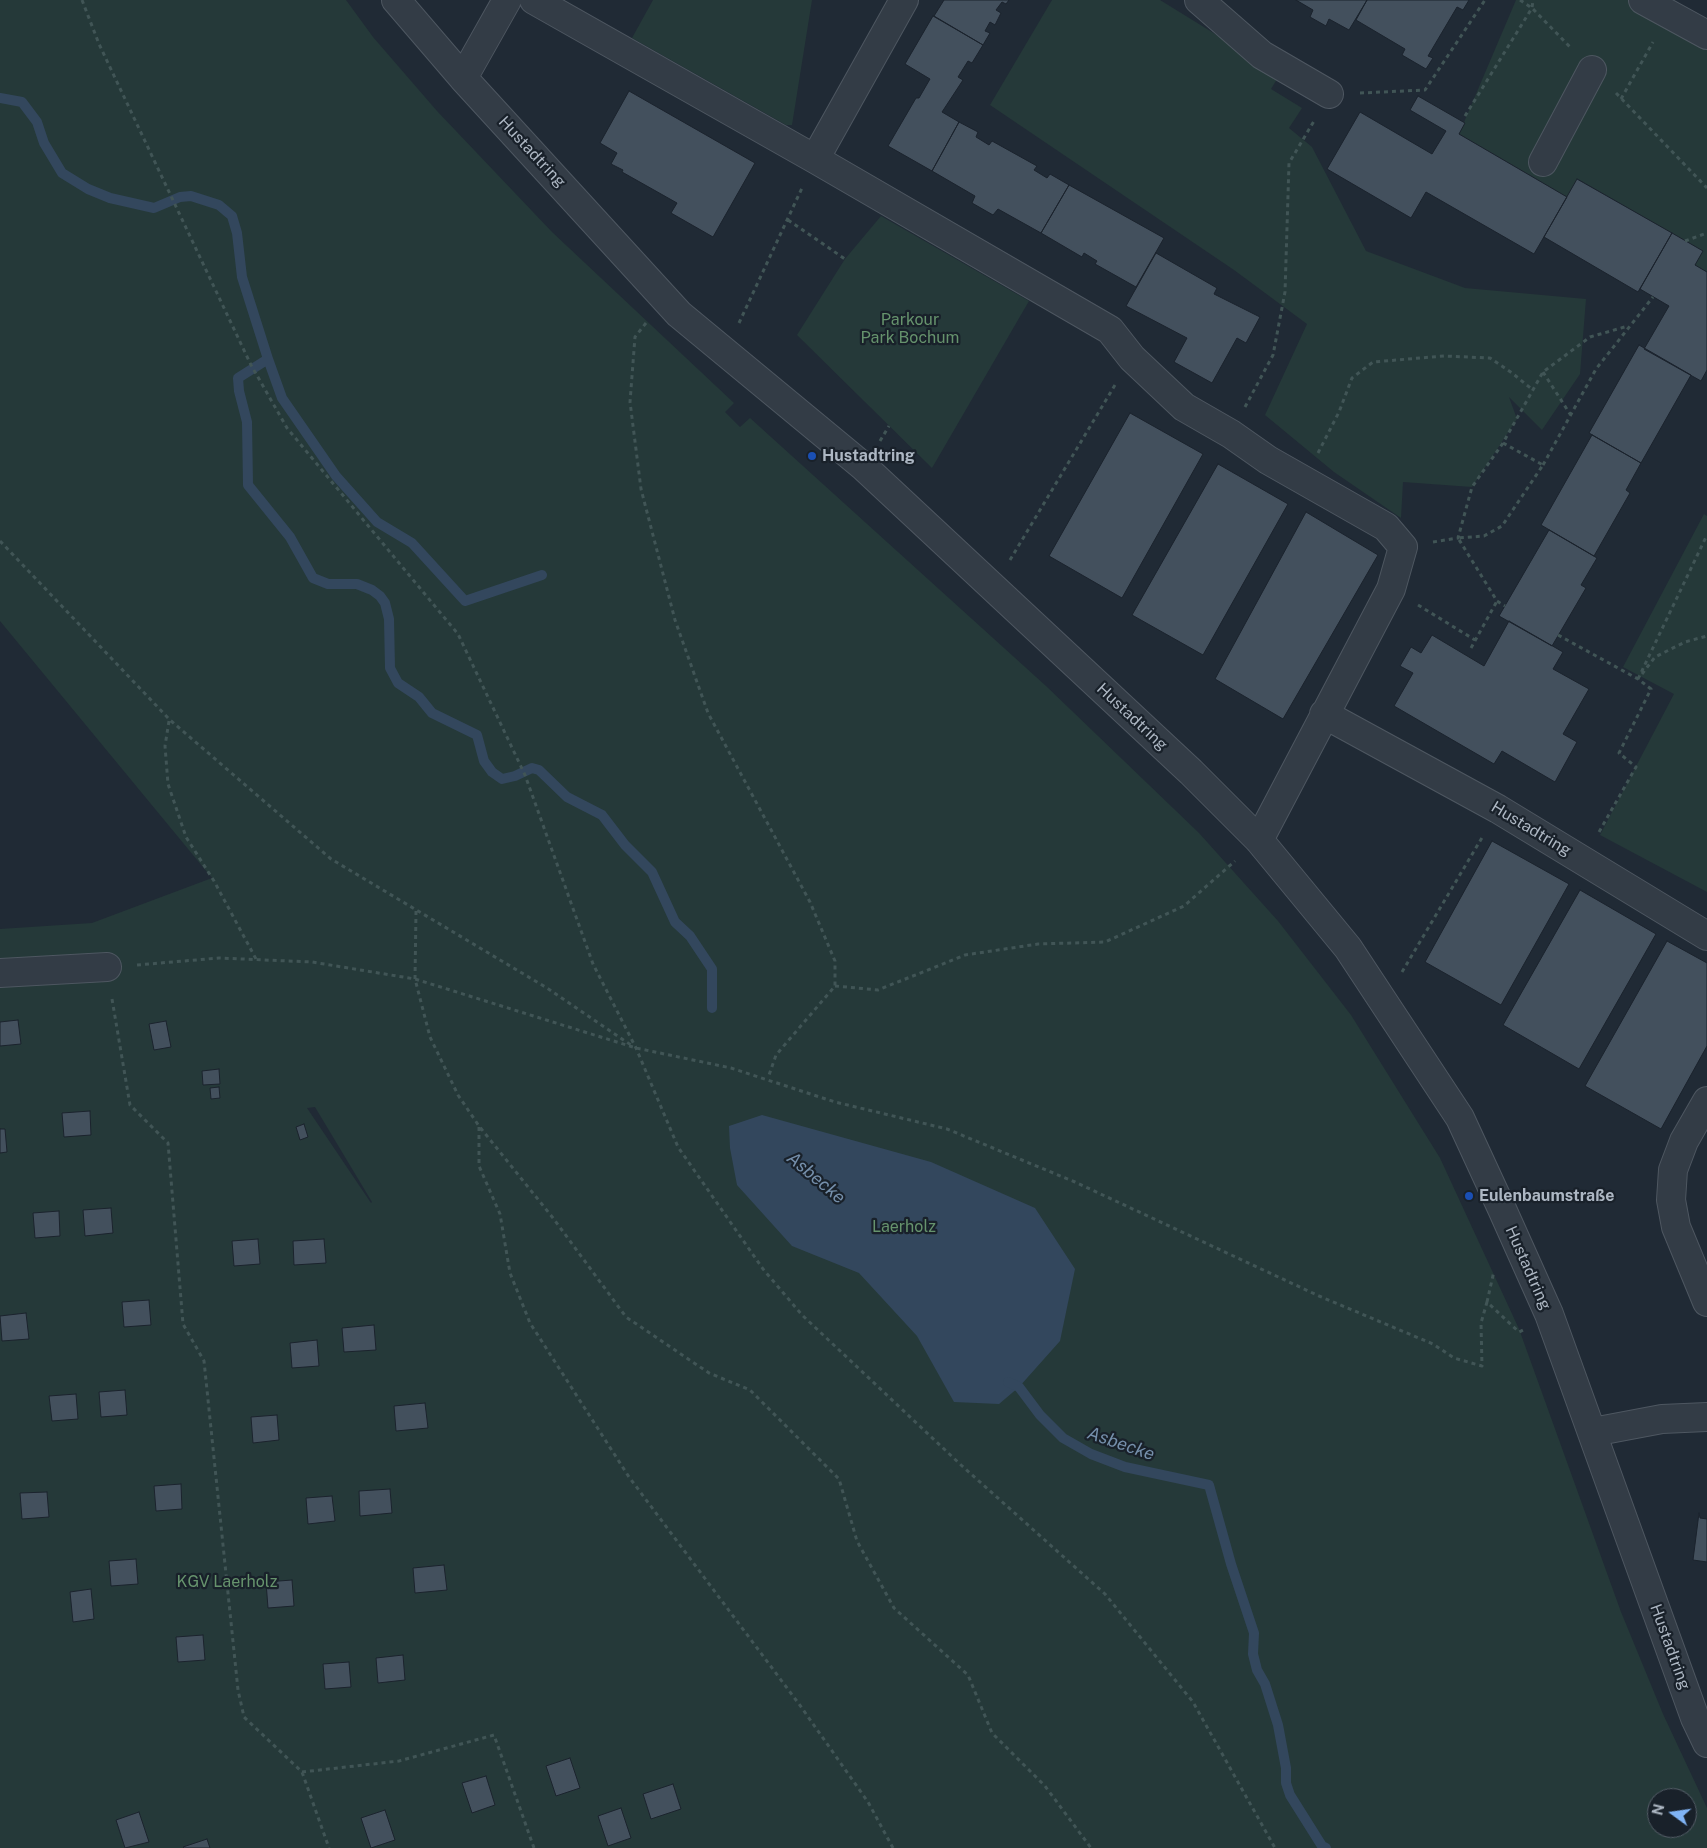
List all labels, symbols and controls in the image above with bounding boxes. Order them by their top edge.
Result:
street label: Hustadtring [494,113,570,191]
park label: Parkour Park Bochum [861,310,959,348]
place label: Hustadtring [822,446,915,466]
marker: Hustadtring [806,450,818,462]
street label: Hustadtring [1093,679,1171,755]
street label: Hustadtring [1488,798,1574,860]
water label: Asbecke [782,1147,850,1209]
place label: Eulenbaumstraße [1479,1186,1614,1206]
marker: Eulenbaumstraße [1463,1190,1475,1202]
park label: Laerholz [872,1217,936,1237]
street label: Hustadtring [1501,1223,1555,1313]
water label: Asbecke [1085,1422,1157,1466]
park label: KGV Laerholz [177,1572,277,1592]
street label: Hustadtring [1646,1602,1694,1692]
north arrow [1647,1788,1697,1838]
text: N [1649,1802,1668,1817]

